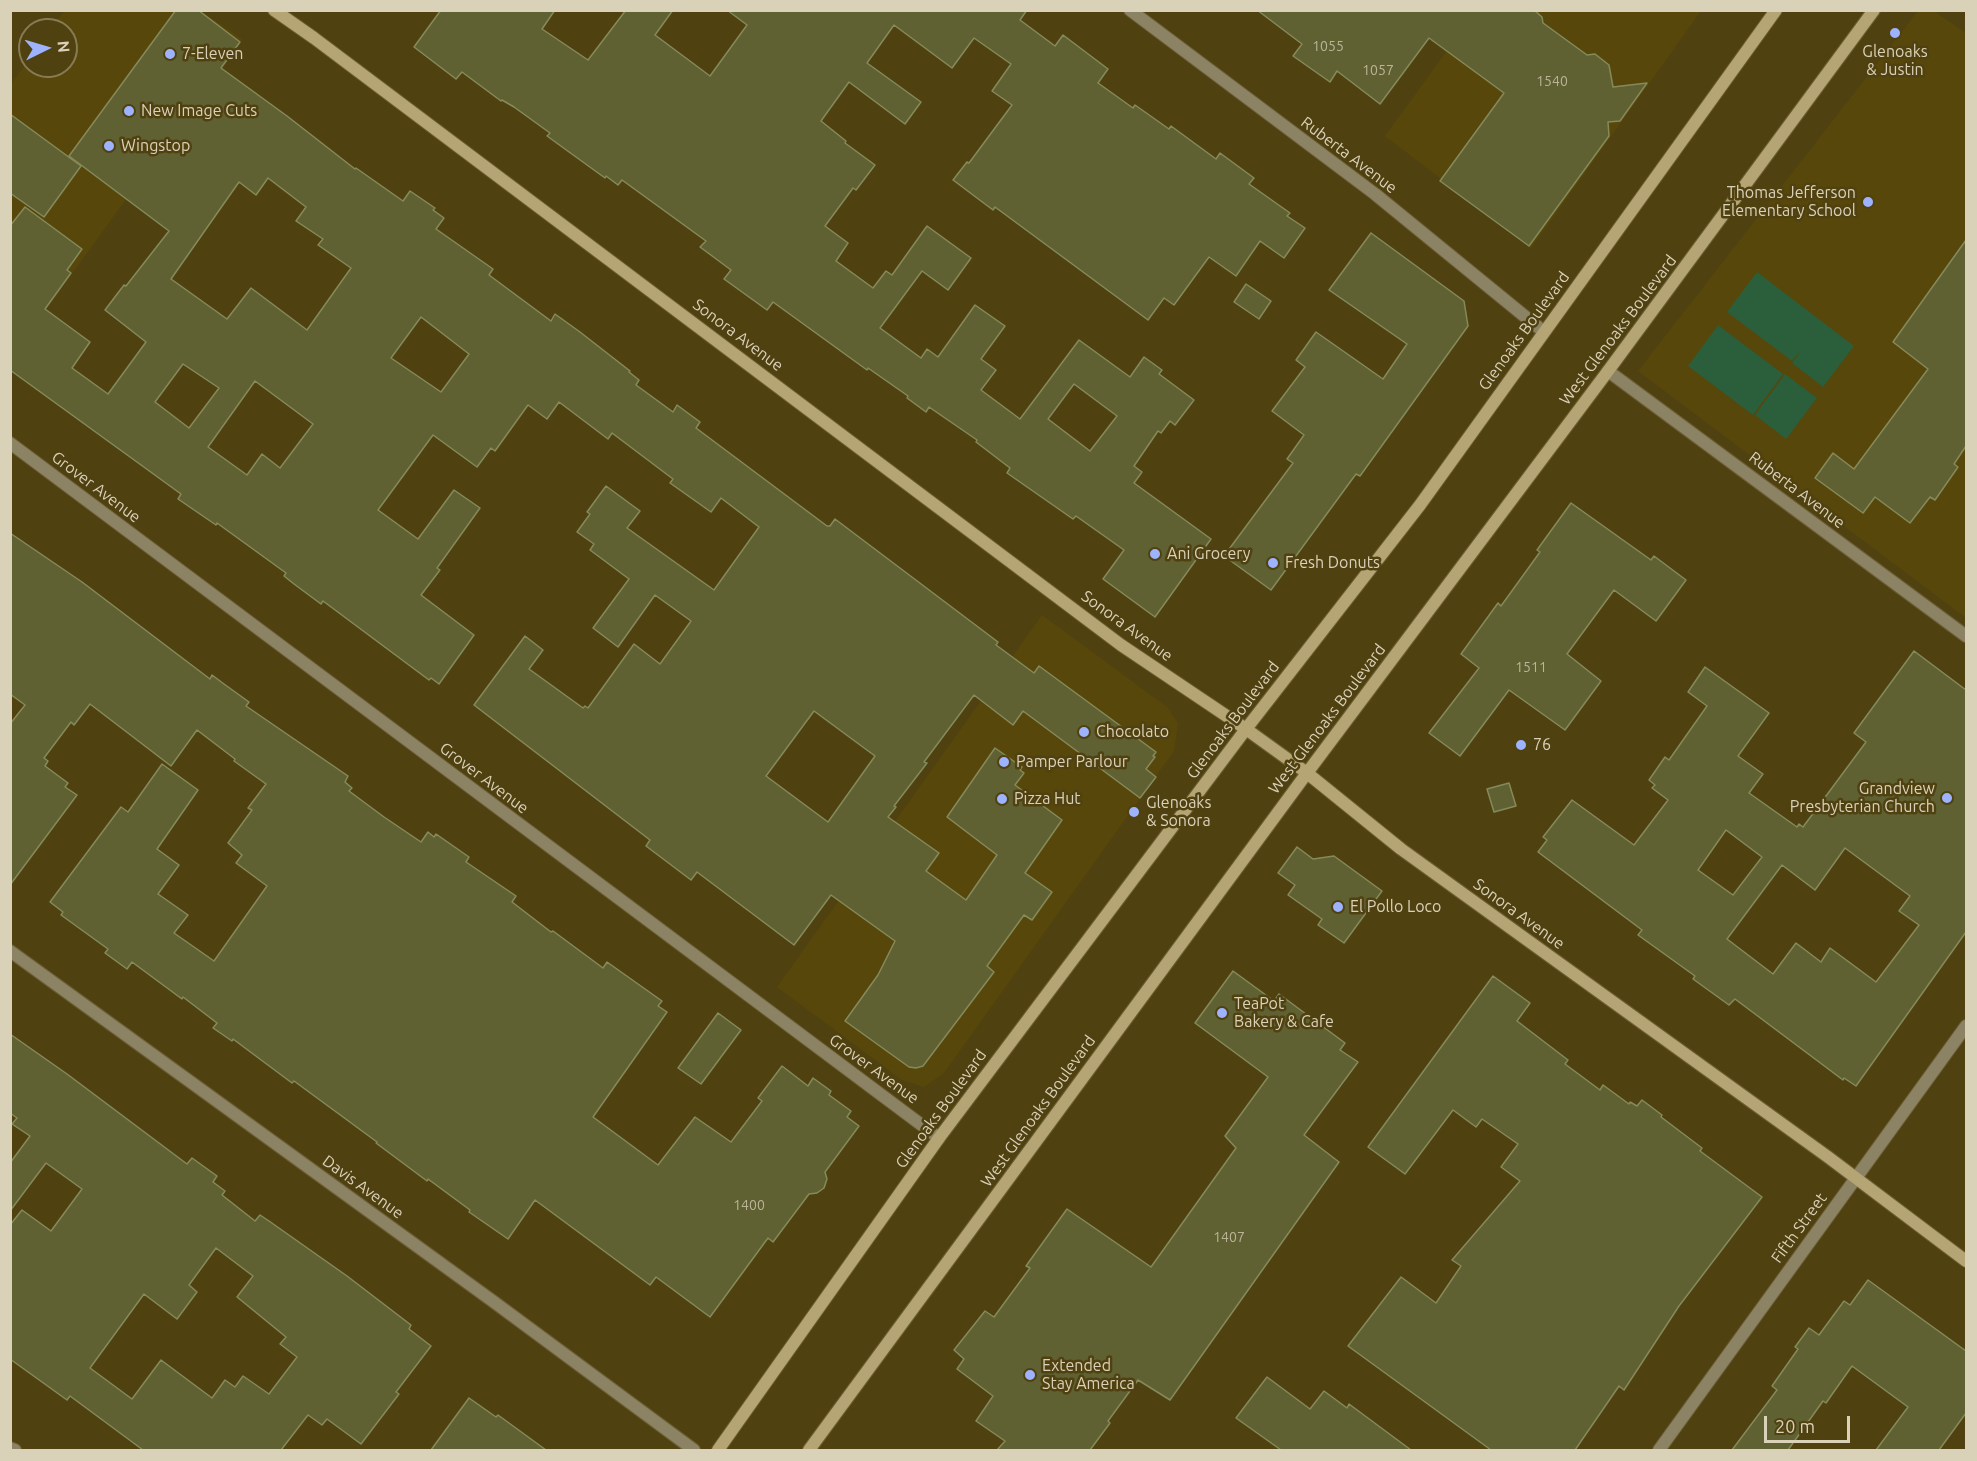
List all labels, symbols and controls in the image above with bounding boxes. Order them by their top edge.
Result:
north arrow [18,18,78,78]
marker: Glenoaks & Justin [1888,26,1902,40]
house number: 1055 [1312,38,1344,54]
text: N [54,40,73,53]
place label: Glenoaks & Justin [1862,42,1928,80]
place label: 7-Eleven [182,44,243,64]
marker: 7-Eleven [163,47,177,61]
house number: 1057 [1362,62,1394,78]
house number: 1540 [1536,73,1568,89]
place label: New Image Cuts [141,101,257,121]
marker: New Image Cuts [122,104,136,118]
street label: Ruberta Avenue [1297,113,1401,197]
place label: Wingstop [121,136,190,156]
marker: Wingstop [102,139,116,153]
place label: Thomas Jefferson Elementary School [1722,183,1856,221]
marker: Thomas Jefferson Elementary School [1861,195,1875,209]
street label: West Glenoaks Boulevard [1555,251,1681,409]
street label: Glenoaks Boulevard [1474,268,1574,394]
street label: Sonora Avenue [689,295,787,375]
street label: Grover Avenue [48,447,144,527]
street label: Ruberta Avenue [1745,448,1849,532]
place label: Ani Grocery [1167,544,1250,564]
marker: Ani Grocery [1148,547,1162,561]
place label: Fresh Donuts [1285,553,1380,573]
marker: Fresh Donuts [1266,556,1280,570]
street label: Sonora Avenue [1078,586,1176,666]
street label: West Glenoaks Boulevard [1264,640,1390,798]
street label: Glenoaks Boulevard [1183,657,1283,783]
house number: 1511 [1515,659,1547,675]
place label: Chocolato [1096,722,1169,742]
marker: Chocolato [1077,725,1091,739]
place label: 76 [1533,735,1551,755]
street label: Grover Avenue [436,738,532,818]
marker: 76 [1514,738,1528,752]
place label: Pamper Parlour [1016,752,1128,772]
marker: Pamper Parlour [997,755,1011,769]
place label: Grandview Presbyterian Church [1790,779,1935,817]
place label: Pizza Hut [1014,789,1081,809]
marker: Grandview Presbyterian Church [1940,791,1954,805]
marker: Pizza Hut [995,792,1009,806]
place label: Glenoaks & Sonora [1146,793,1211,831]
marker: Glenoaks & Sonora [1127,805,1141,819]
street label: Sonora Avenue [1470,874,1568,954]
place label: El Pollo Loco [1350,897,1441,917]
marker: El Pollo Loco [1331,900,1345,914]
place label: TeaPot Bakery & Cafe [1234,994,1334,1032]
marker: TeaPot Bakery & Cafe [1215,1006,1229,1020]
street label: Grover Avenue [825,1030,923,1108]
street label: West Glenoaks Boulevard [977,1032,1099,1190]
street label: Glenoaks Boulevard [891,1046,991,1172]
street label: Davis Avenue [319,1151,407,1223]
street label: Fifth Street [1767,1189,1831,1267]
house number: 1400 [733,1197,765,1213]
house number: 1407 [1213,1229,1245,1245]
place label: Extended Stay America [1042,1356,1135,1394]
marker: Extended Stay America [1023,1368,1037,1382]
scale bar [1767,1404,1852,1442]
text: 20 m [1775,1416,1815,1436]

